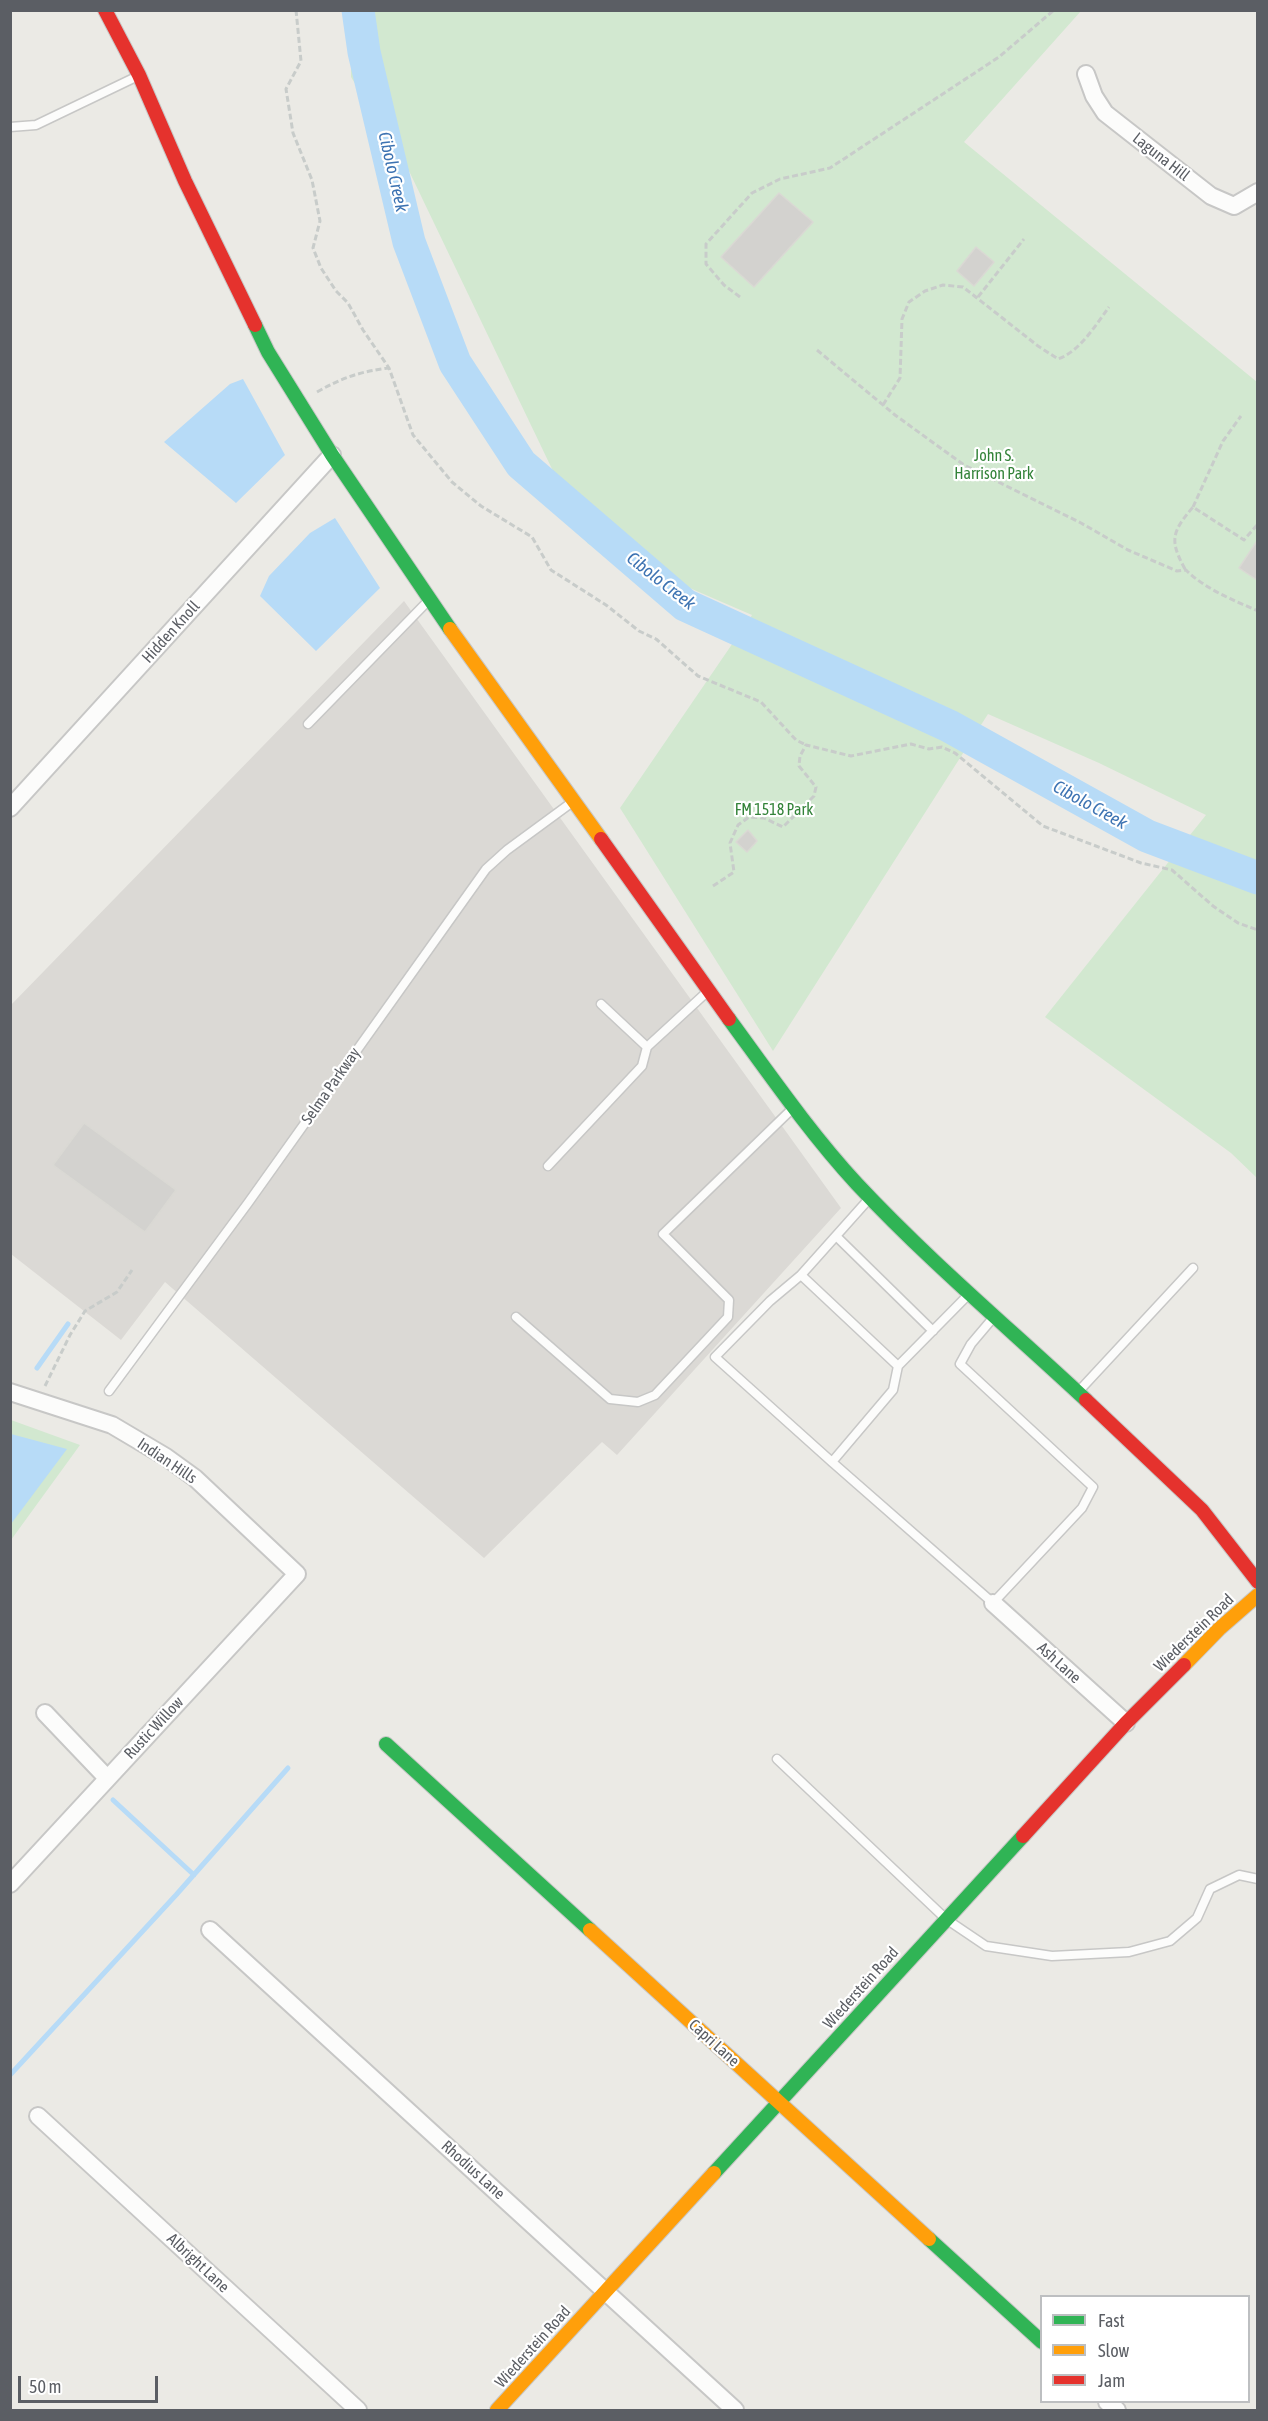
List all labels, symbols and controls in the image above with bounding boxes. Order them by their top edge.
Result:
street label: Laguna Hill [1129,129,1193,185]
water label: Cibolo Creek [373,130,413,214]
park label: John S. Harrison Park [954,446,1034,484]
water label: Cibolo Creek [622,547,700,615]
street label: Hidden Knoll [138,597,204,667]
water label: Cibolo Creek [1049,776,1131,834]
park label: FM 1518 Park [735,800,813,820]
street label: Selma Parkway [297,1044,365,1128]
street label: Indian Hills [134,1434,200,1488]
street label: Wiederstein Road [1150,1590,1238,1676]
street label: Ash Lane [1033,1638,1085,1688]
street label: Rustic Willow [120,1693,188,1763]
street label: Wiederstein Road [819,1943,903,2033]
street label: Capri Lane [685,2015,743,2071]
street label: Rhodius Lane [437,2137,509,2203]
street label: Albright Lane [163,2229,233,2297]
legend [1040,2295,1250,2403]
street label: Wiederstein Road [491,2302,575,2392]
text: Fast [1098,2310,1125,2331]
text: Slow [1098,2340,1129,2361]
scale bar [21,2364,160,2402]
text: Jam [1098,2370,1125,2391]
text: 50 m [29,2376,61,2397]

